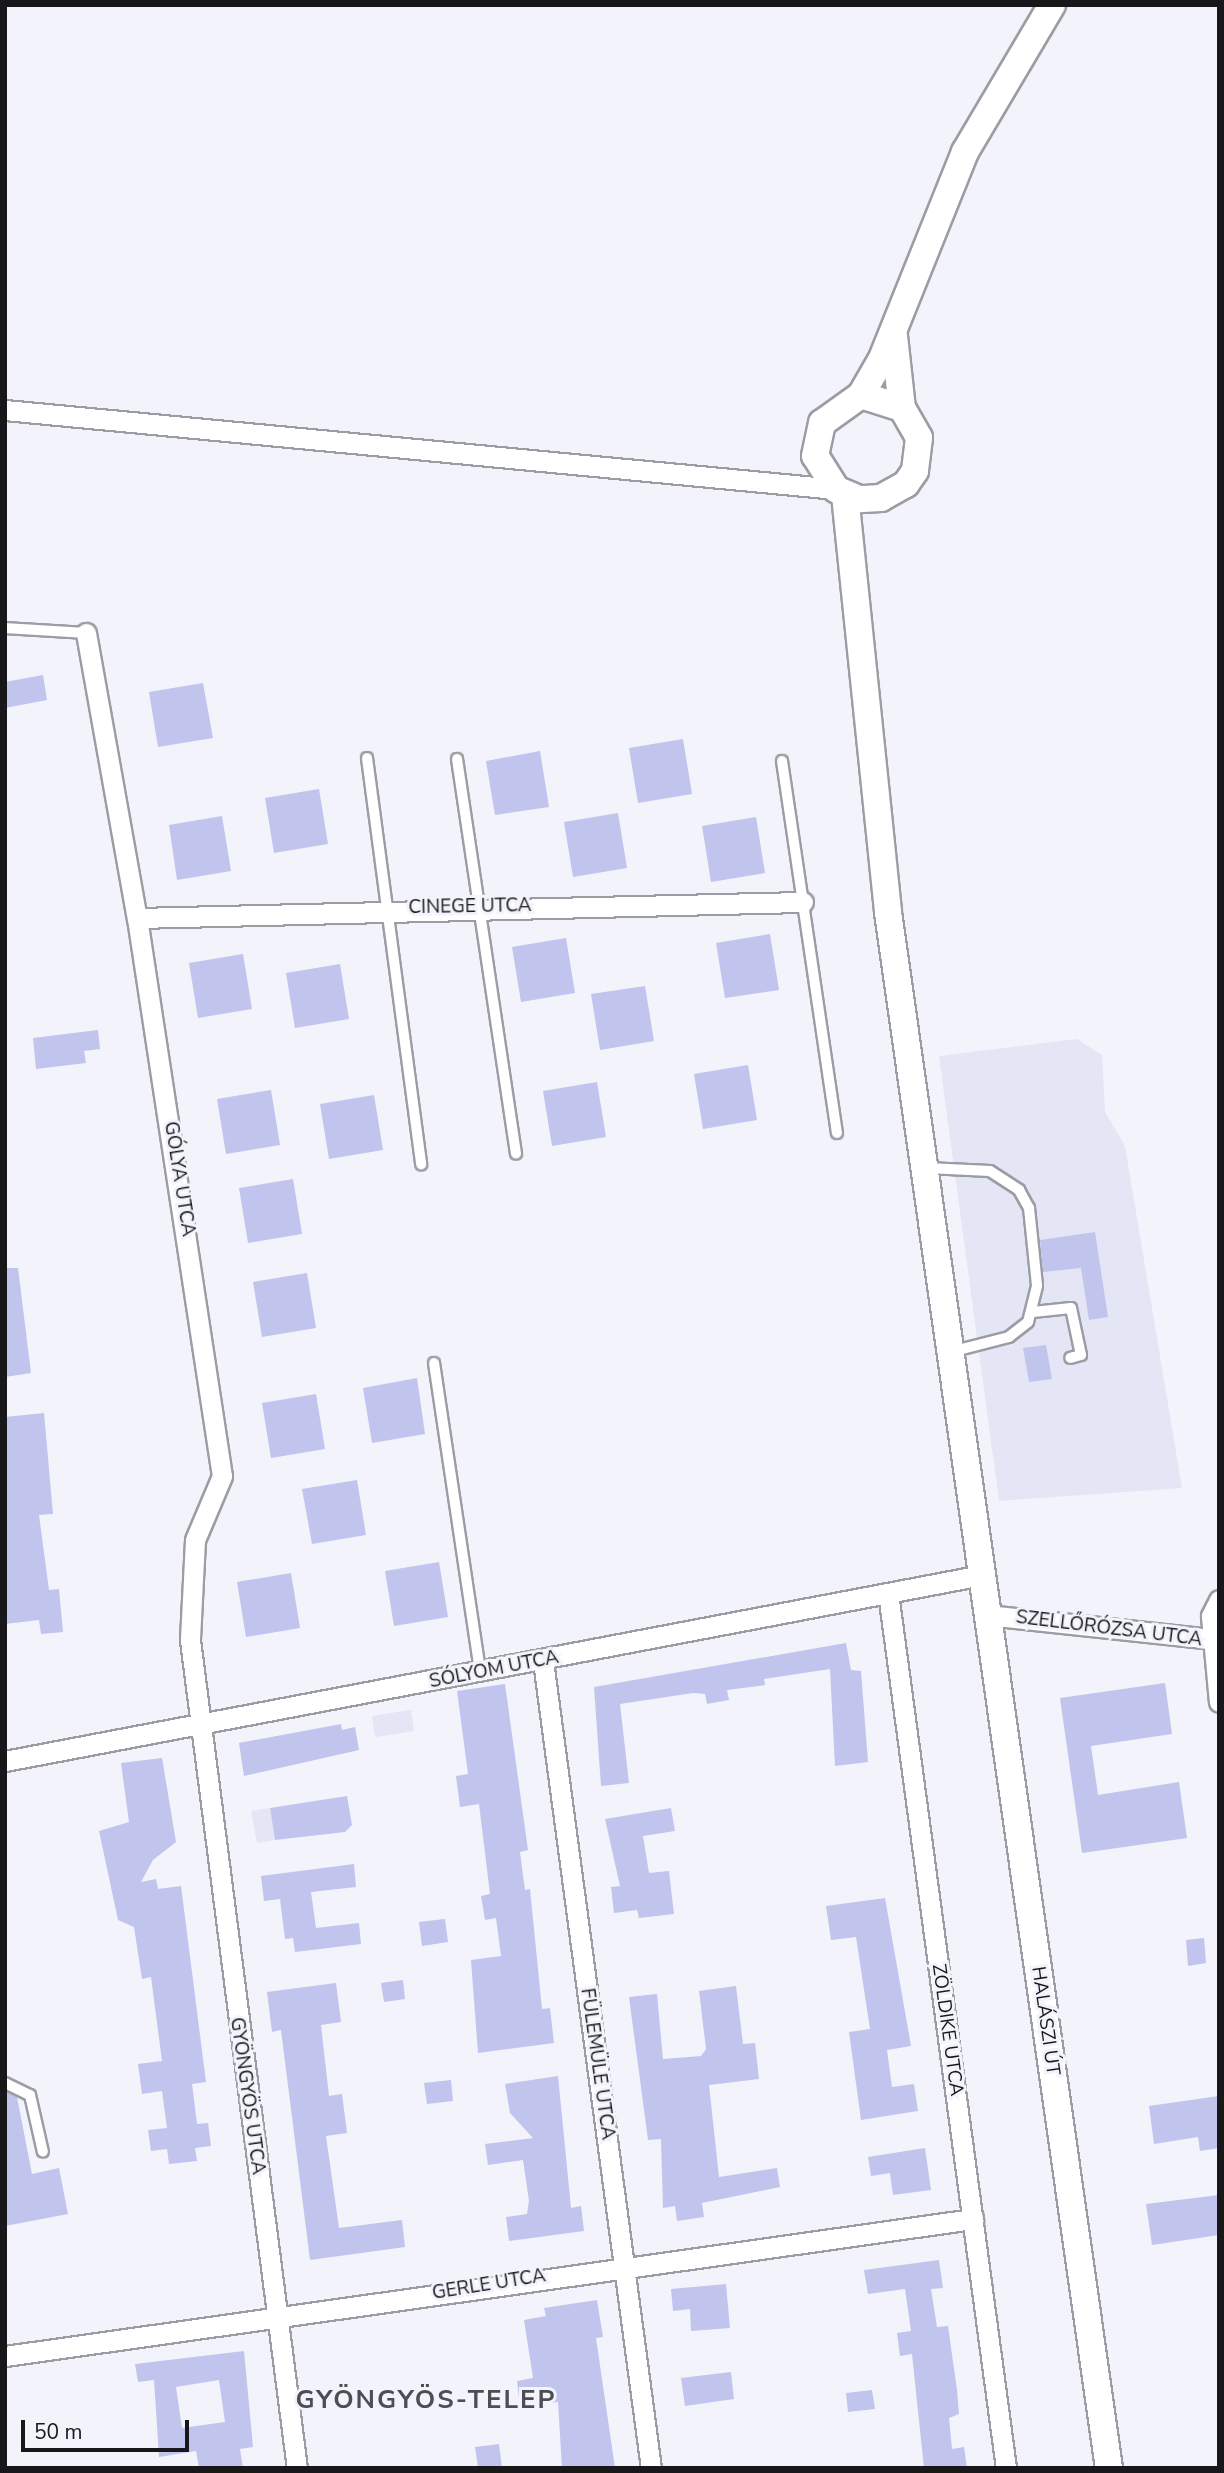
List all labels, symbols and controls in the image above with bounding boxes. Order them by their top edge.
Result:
street label: CINEGE UTCA [408,895,532,919]
street label: GÓLYA UTCA [159,1120,199,1238]
street label: SZELLŐRÓZSA UTCA [1015,1606,1203,1652]
street label: SÓLYOM UTCA [427,1646,561,1694]
street label: ZÖLDIKE UTCA [926,1962,968,2098]
street label: HALÁSZI ÚT [1026,1965,1064,2077]
street label: FÜLEMÜLE UTCA [575,1987,619,2141]
street label: GYÖNGYÖS UTCA [225,2016,269,2176]
street label: GERLE UTCA [431,2265,547,2305]
district label: GYÖNGYÖS-TELEP [297,2384,555,2416]
scale bar [24,2406,192,2450]
text: 50 m [34,2418,83,2446]

